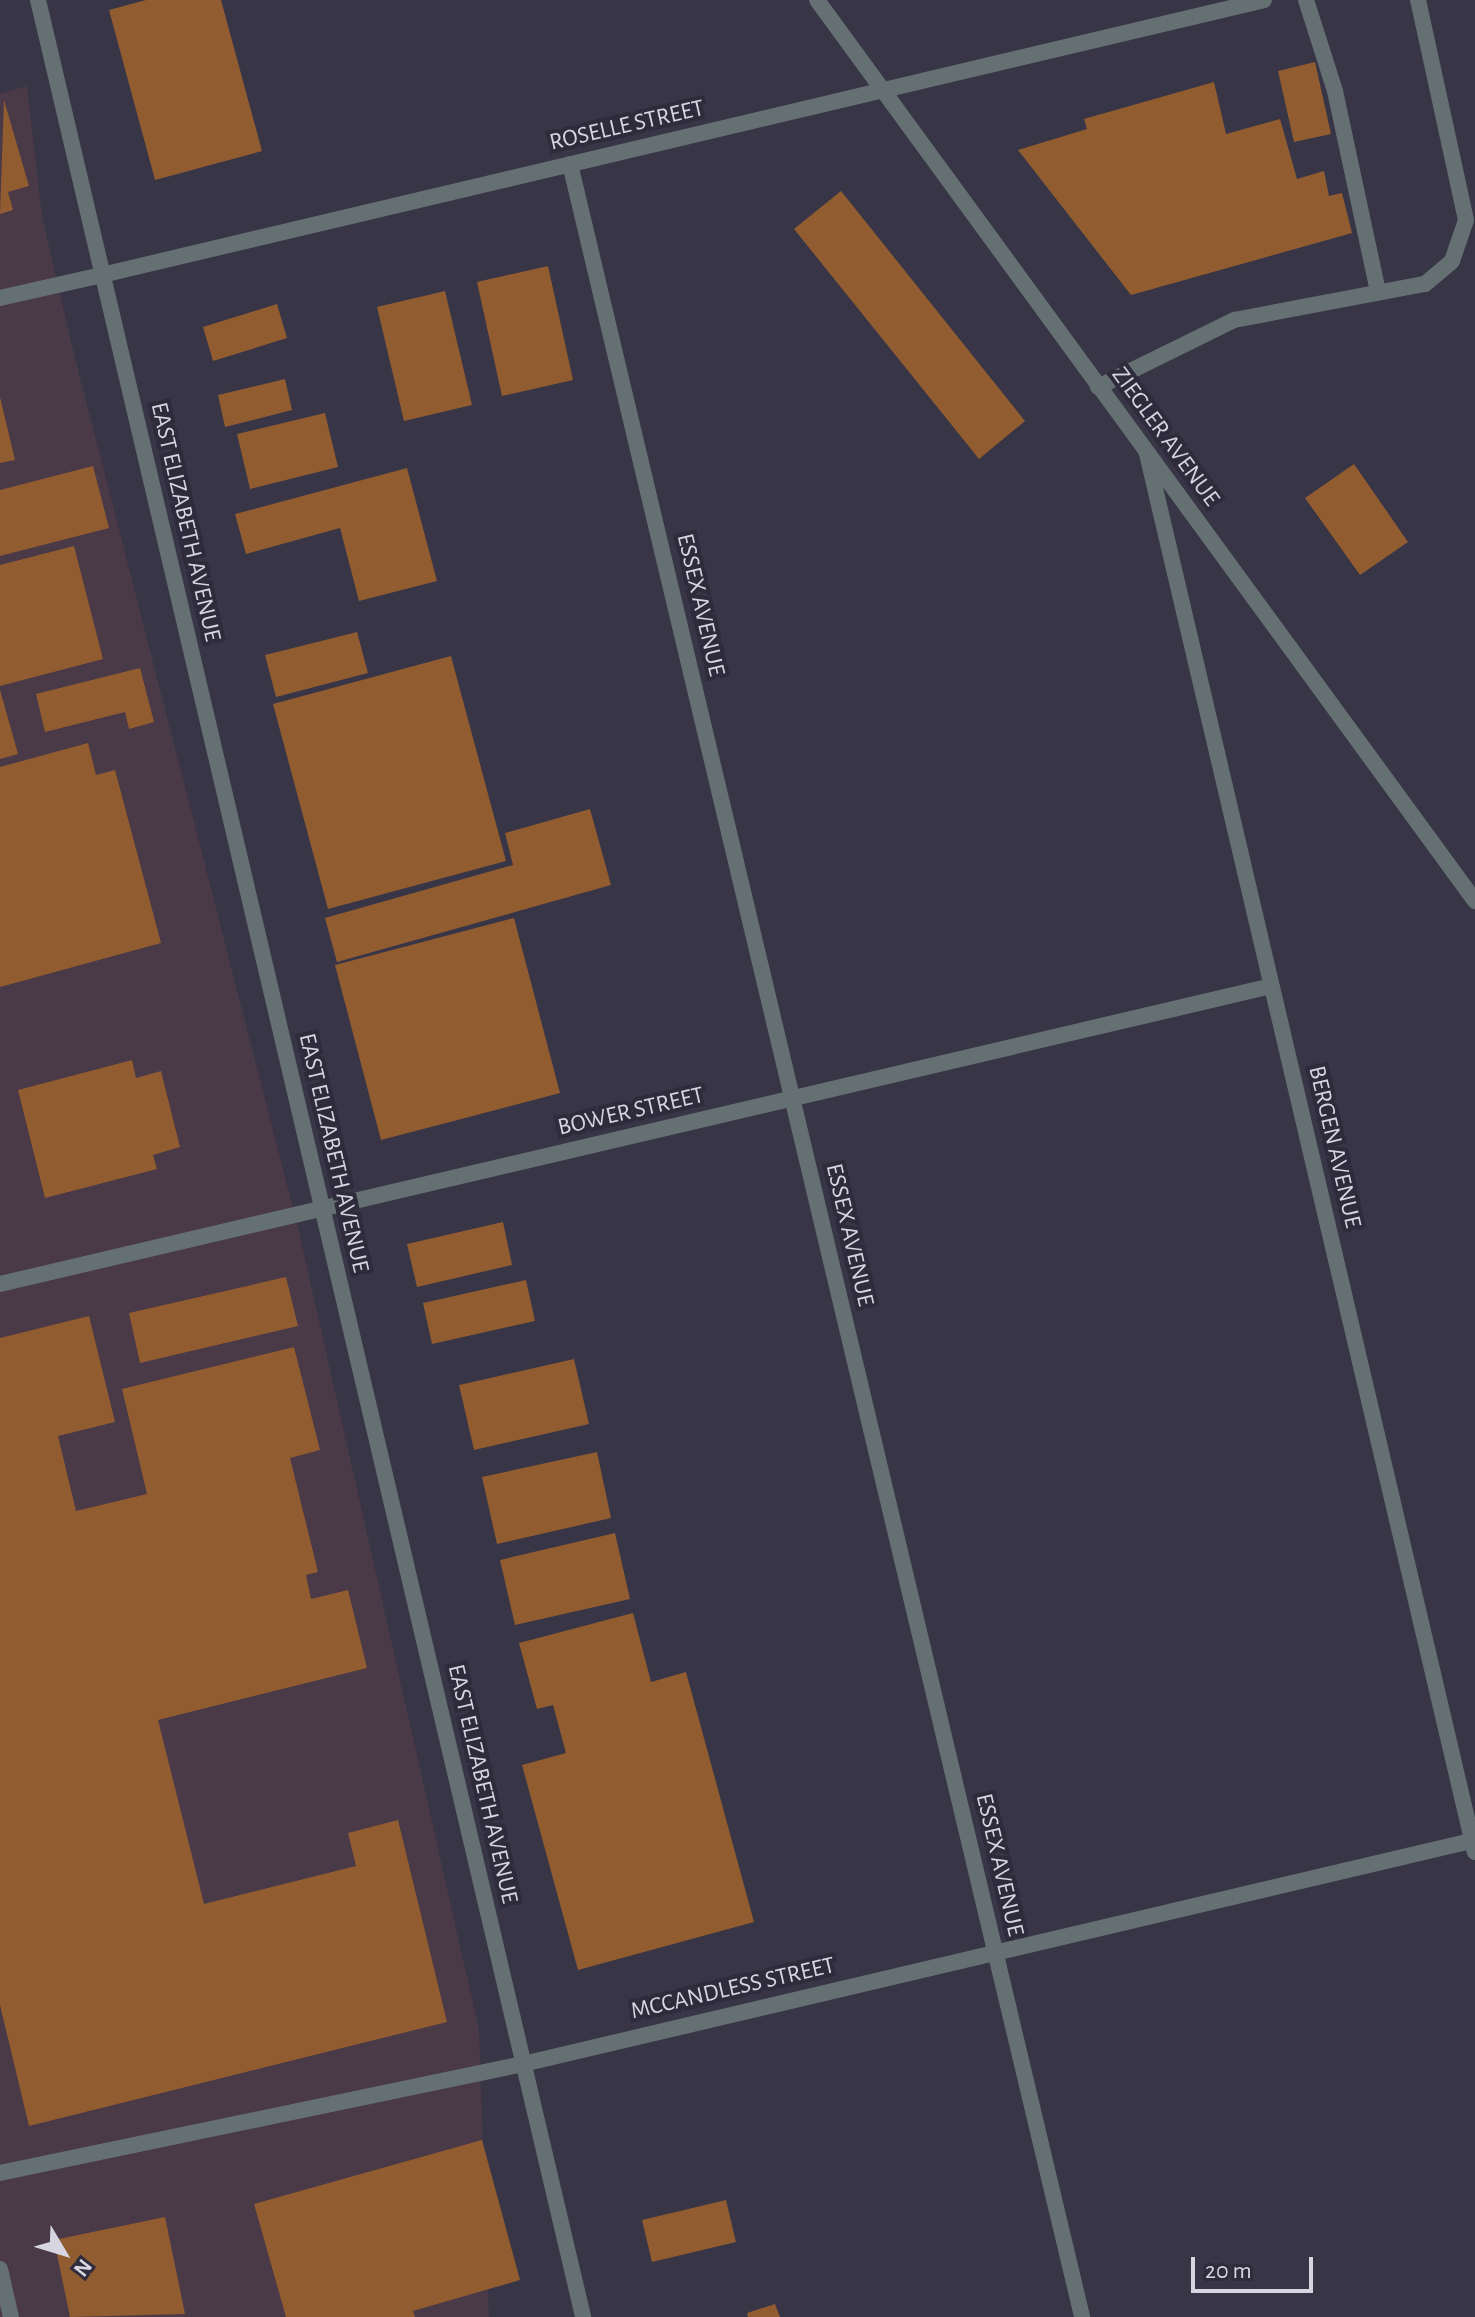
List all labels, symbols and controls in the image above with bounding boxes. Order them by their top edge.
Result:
street label: ROSELLE STREET [547,94,707,158]
street label: ZIEGLER AVENUE [1105,362,1225,512]
street label: EAST ELIZABETH AVENUE [143,400,227,644]
street label: ESSEX AVENUE [670,531,730,679]
street label: EAST ELIZABETH AVENUE [291,1031,375,1275]
street label: BERGEN AVENUE [1301,1063,1367,1231]
street label: BOWER STREET [555,1081,707,1143]
street label: ESSEX AVENUE [819,1161,879,1309]
street label: EAST ELIZABETH AVENUE [440,1662,524,1906]
street label: ESSEX AVENUE [969,1791,1029,1939]
street label: MCCANDLESS STREET [628,1951,838,2027]
north arrow [24,2213,104,2293]
scale bar [1195,2241,1317,2291]
text: N [70,2255,96,2281]
text: 20 m [1205,2259,1252,2283]

